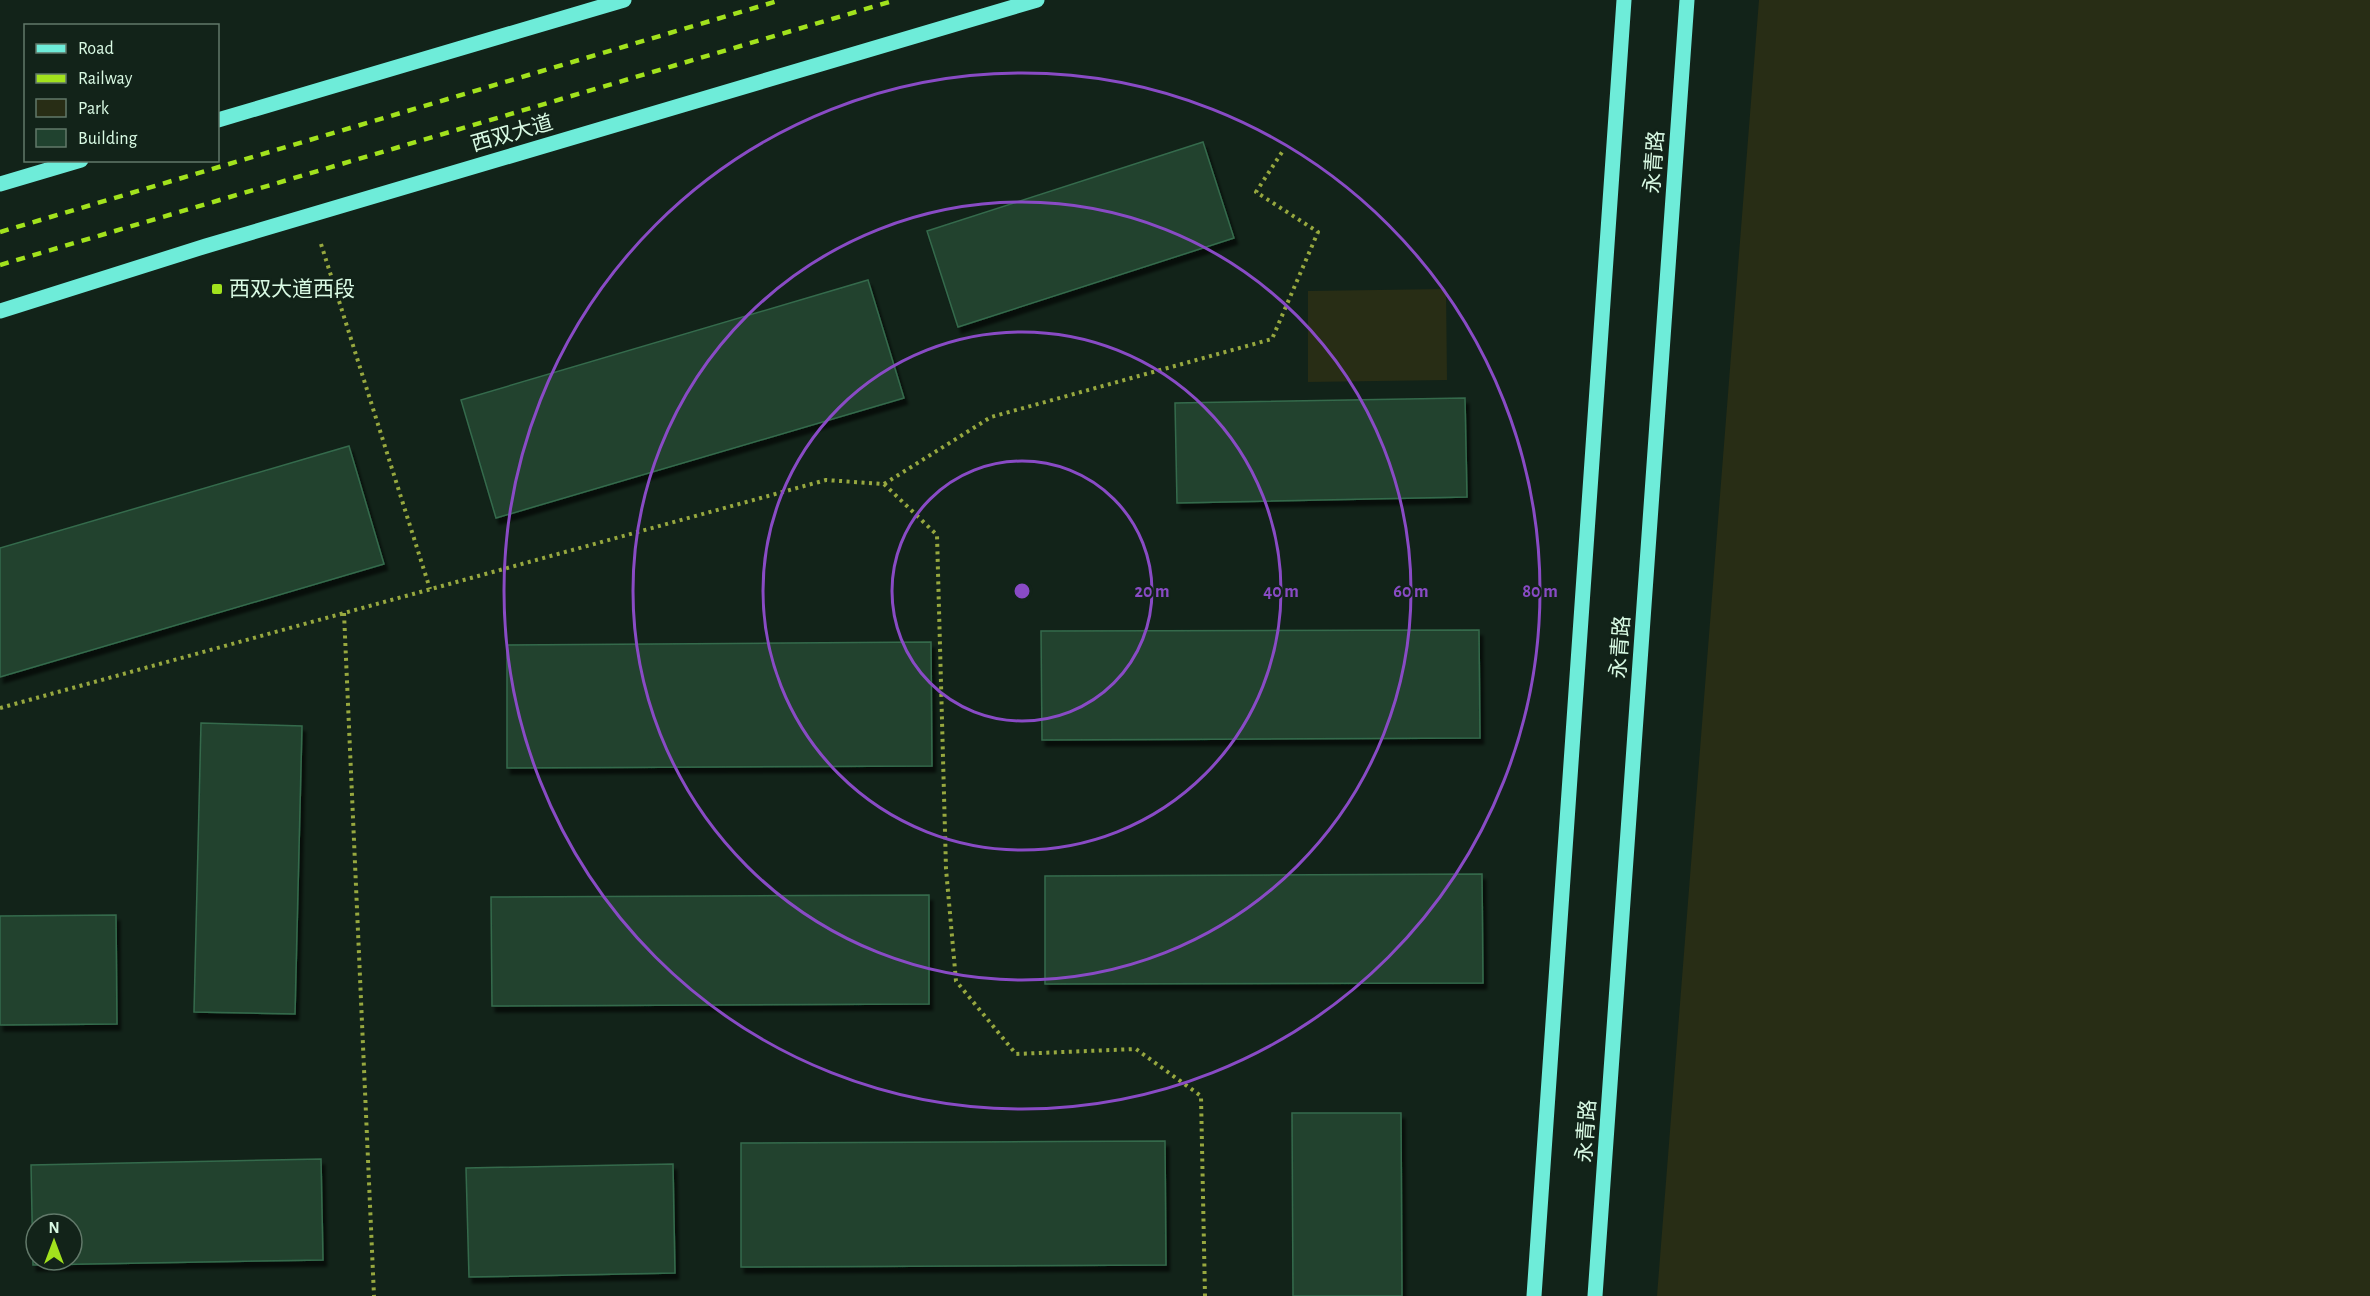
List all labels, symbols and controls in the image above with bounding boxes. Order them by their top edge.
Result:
legend [24,24,219,162]
text: Road [78,40,114,58]
text: Railway [78,70,133,88]
text: Park [78,100,110,118]
street label: 西双大道 [469,111,555,155]
text: Building [78,130,138,148]
street label: 永青路 [1641,130,1667,194]
place label: 西双大道西段 [229,278,355,300]
marker: 西双大道西段 [210,282,224,296]
centre of rings [1012,581,1032,601]
text: 20 m [1134,583,1170,601]
text: 40 m [1263,583,1299,601]
text: 60 m [1393,583,1429,601]
text: 80 m [1522,583,1558,601]
street label: 永青路 [1607,615,1633,679]
street label: 永青路 [1573,1099,1599,1163]
north arrow [24,1212,84,1272]
text: N [48,1220,60,1236]

